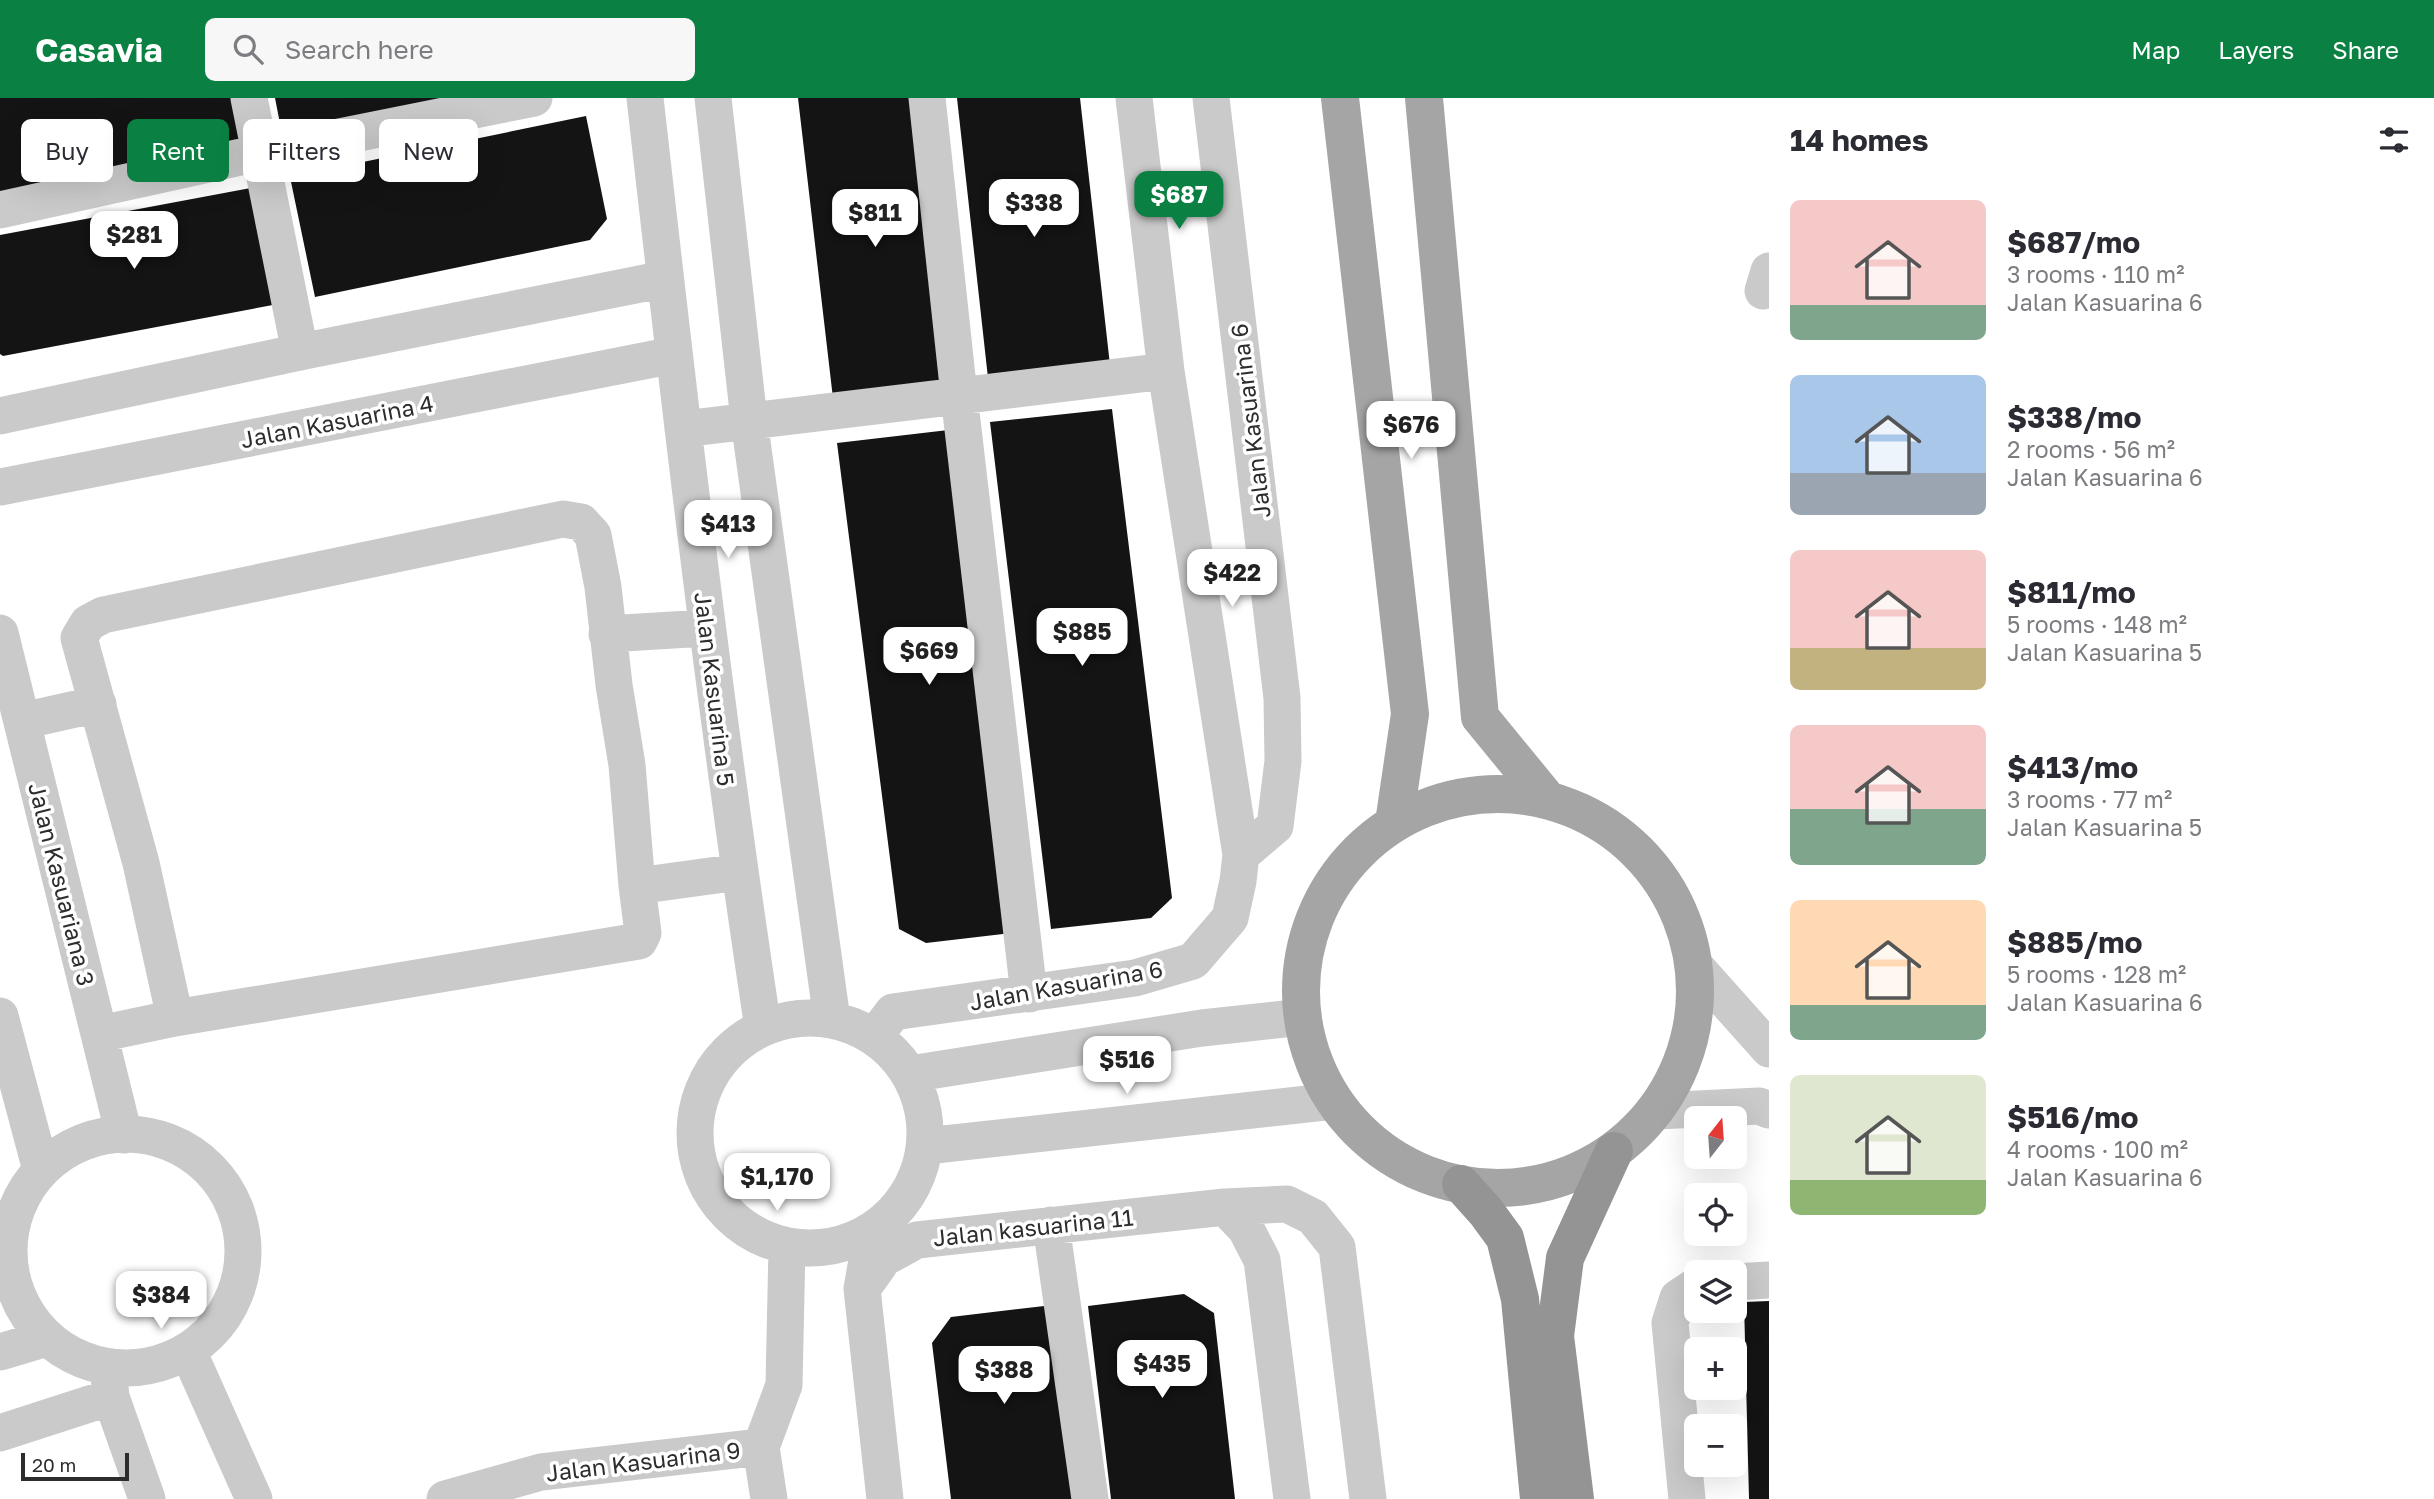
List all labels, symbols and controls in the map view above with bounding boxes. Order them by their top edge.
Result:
search box [205,18,695,81]
text: Casavia [35,30,163,69]
icon: search [229,30,267,68]
text: Search here [285,34,434,65]
text: Map [2131,35,2180,64]
text: Layers [2218,35,2294,64]
text: Share [2332,35,2399,64]
chip: Buy [21,119,113,182]
chip: Rent [127,119,229,182]
chip: Filters [243,119,365,182]
chip: New [379,119,478,182]
icon: filters [2375,121,2413,159]
text: 14 homes [1790,122,1929,158]
pin: $687 [1138,172,1220,231]
pin: $338 [993,180,1075,239]
text: $687 [1150,180,1208,208]
text: $338 [1005,188,1063,216]
pin: $811 [834,190,916,249]
text: $811 [848,198,902,226]
pin: $281 [93,212,175,271]
text: $281 [106,220,162,248]
text: $687/mo [2007,224,2140,260]
icon: home [1846,228,1930,312]
text: 3 rooms · 110 m² [2007,260,2184,288]
text: Jalan Kasuarina 6 [2007,288,2203,316]
street label: Jalan Kasuarina 6 [1224,322,1276,520]
street label: Jalan Kasuarina 4 [238,389,436,453]
text: $338/mo [2007,399,2142,435]
pin: $676 [1370,402,1452,461]
icon: home [1846,403,1930,487]
text: $676 [1382,410,1440,438]
text: 2 rooms · 56 m² [2007,435,2175,463]
text: Jalan Kasuarina 6 [2007,463,2203,491]
pin: $413 [687,500,769,560]
text: $413 [700,509,756,537]
pin: $422 [1191,550,1273,609]
text: $422 [1203,558,1261,586]
text: $811/mo [2007,574,2136,610]
icon: home [1846,578,1930,662]
street label: Jalan Kasuarina 5 [689,590,741,788]
pin: $885 [1041,608,1123,668]
text: 5 rooms · 148 m² [2007,610,2187,638]
text: $885 [1053,617,1111,645]
pin: $669 [888,628,970,687]
text: $669 [899,636,959,664]
text: Jalan Kasuarina 5 [2007,638,2202,666]
text: $413/mo [2007,749,2138,785]
icon: home [1846,753,1930,837]
street label: Jalan Kasuariana 3 [23,780,101,988]
text: 3 rooms · 77 m² [2007,785,2172,813]
text: Jalan Kasuarina 5 [2007,813,2202,841]
text: $885/mo [2007,924,2142,960]
icon: home [1846,928,1930,1012]
street label: Jalan Kasuarina 6 [967,954,1165,1016]
text: 5 rooms · 128 m² [2007,960,2186,988]
text: Jalan Kasuarina 6 [2007,988,2203,1016]
pin: $516 [1086,1037,1168,1096]
text: $516 [1099,1045,1155,1073]
text: $516/mo [2007,1099,2139,1135]
icon: home [1846,1103,1930,1187]
north arrow [1684,1106,1746,1169]
map controls [1684,1106,1747,1477]
text: 4 rooms · 100 m² [2007,1135,2188,1163]
pin: $1,170 [720,1154,834,1213]
text: $1,170 [740,1162,814,1190]
text: Jalan Kasuarina 6 [2007,1163,2203,1191]
button: locate [1684,1183,1747,1246]
street label: Jalan kasuarina 11 [931,1203,1135,1251]
button: layers [1684,1260,1747,1323]
pin: $384 [120,1272,202,1331]
text: $384 [132,1280,190,1308]
button: + [1684,1337,1747,1400]
pin: $435 [1121,1340,1203,1400]
pin: $388 [963,1346,1045,1406]
text: $435 [1133,1349,1191,1377]
text: $388 [975,1355,1033,1383]
button: − [1684,1414,1747,1477]
street label: Jalan Kasuarina 9 [544,1435,742,1487]
scale bar [21,1450,130,1482]
text: 20 m [32,1453,76,1476]

